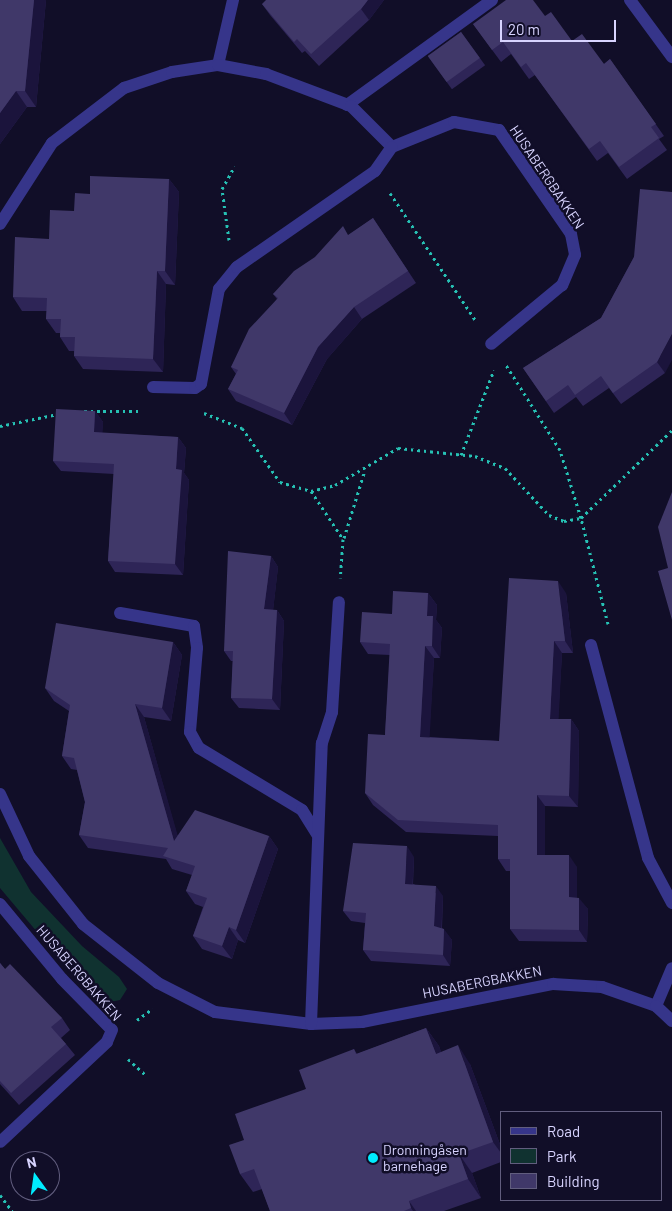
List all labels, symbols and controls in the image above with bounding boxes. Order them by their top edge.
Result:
scale bar [502,10,618,42]
text: 20 m [508,20,540,38]
street label: HUSABERGBAKKEN [506,122,588,232]
street label: HUSABERGBAKKEN [33,922,125,1024]
street label: HUSABERGBAKKEN [421,962,543,1002]
legend [500,1111,662,1201]
text: Road [547,1122,580,1140]
place label: Dronningåsen barnehage [383,1142,467,1174]
text: Park [547,1147,576,1165]
north arrow [10,1151,60,1201]
marker: Dronningåsen barnehage [367,1152,379,1164]
text: N [25,1153,38,1171]
text: Building [547,1172,600,1190]

